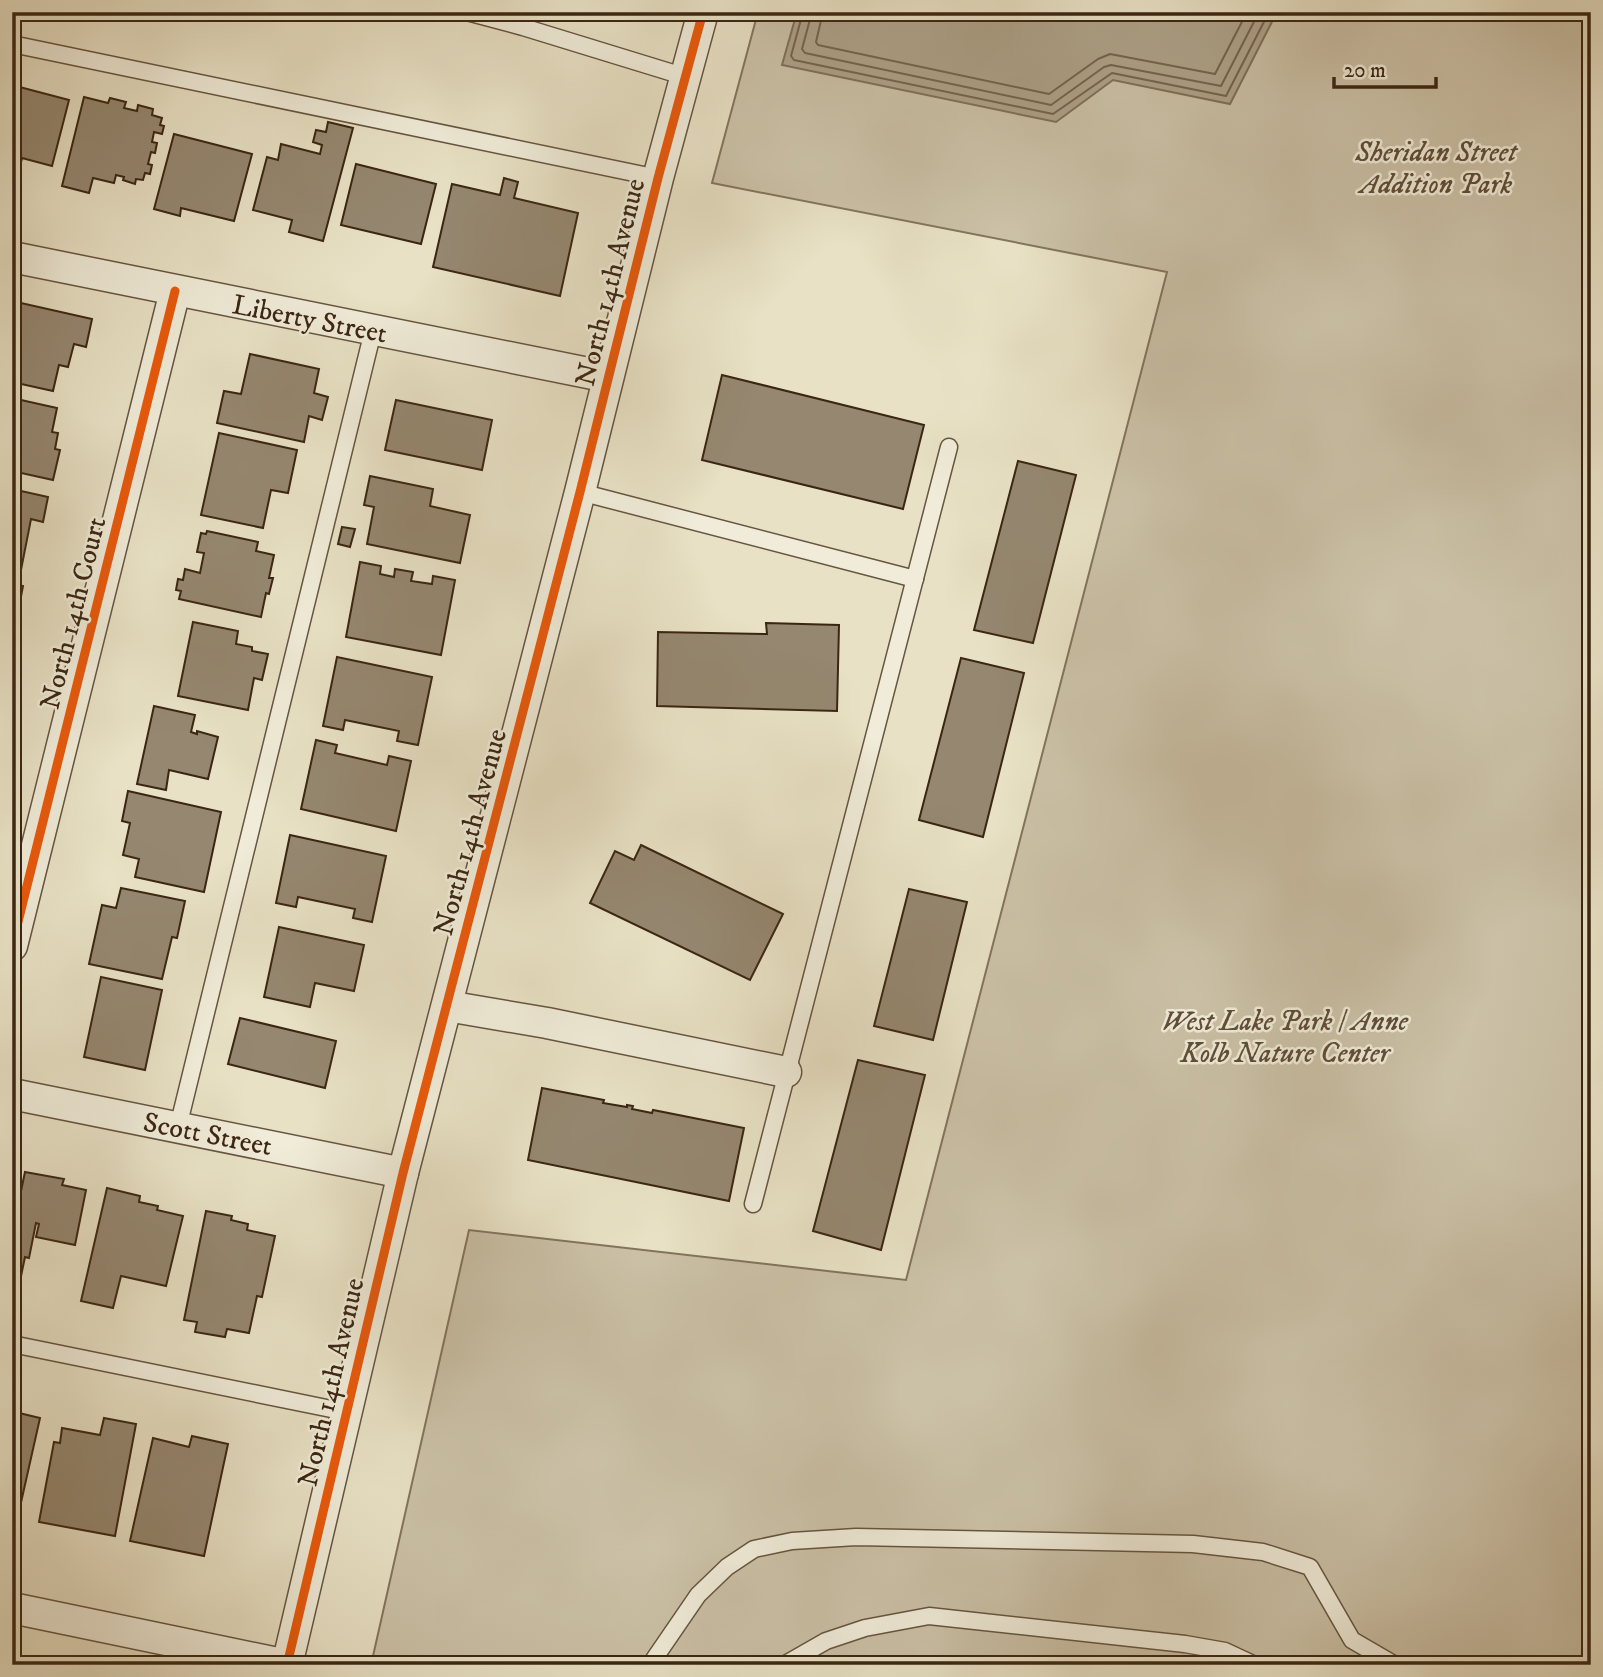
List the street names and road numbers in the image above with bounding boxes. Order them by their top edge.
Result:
street label: North 14th Avenue [568,175,653,390]
street label: Liberty Street [229,287,390,352]
street label: North 14th Court [33,513,114,713]
street label: North 14th Avenue [426,725,515,940]
street label: Scott Street [140,1105,275,1164]
street label: North 14th Avenue [290,1275,372,1490]

